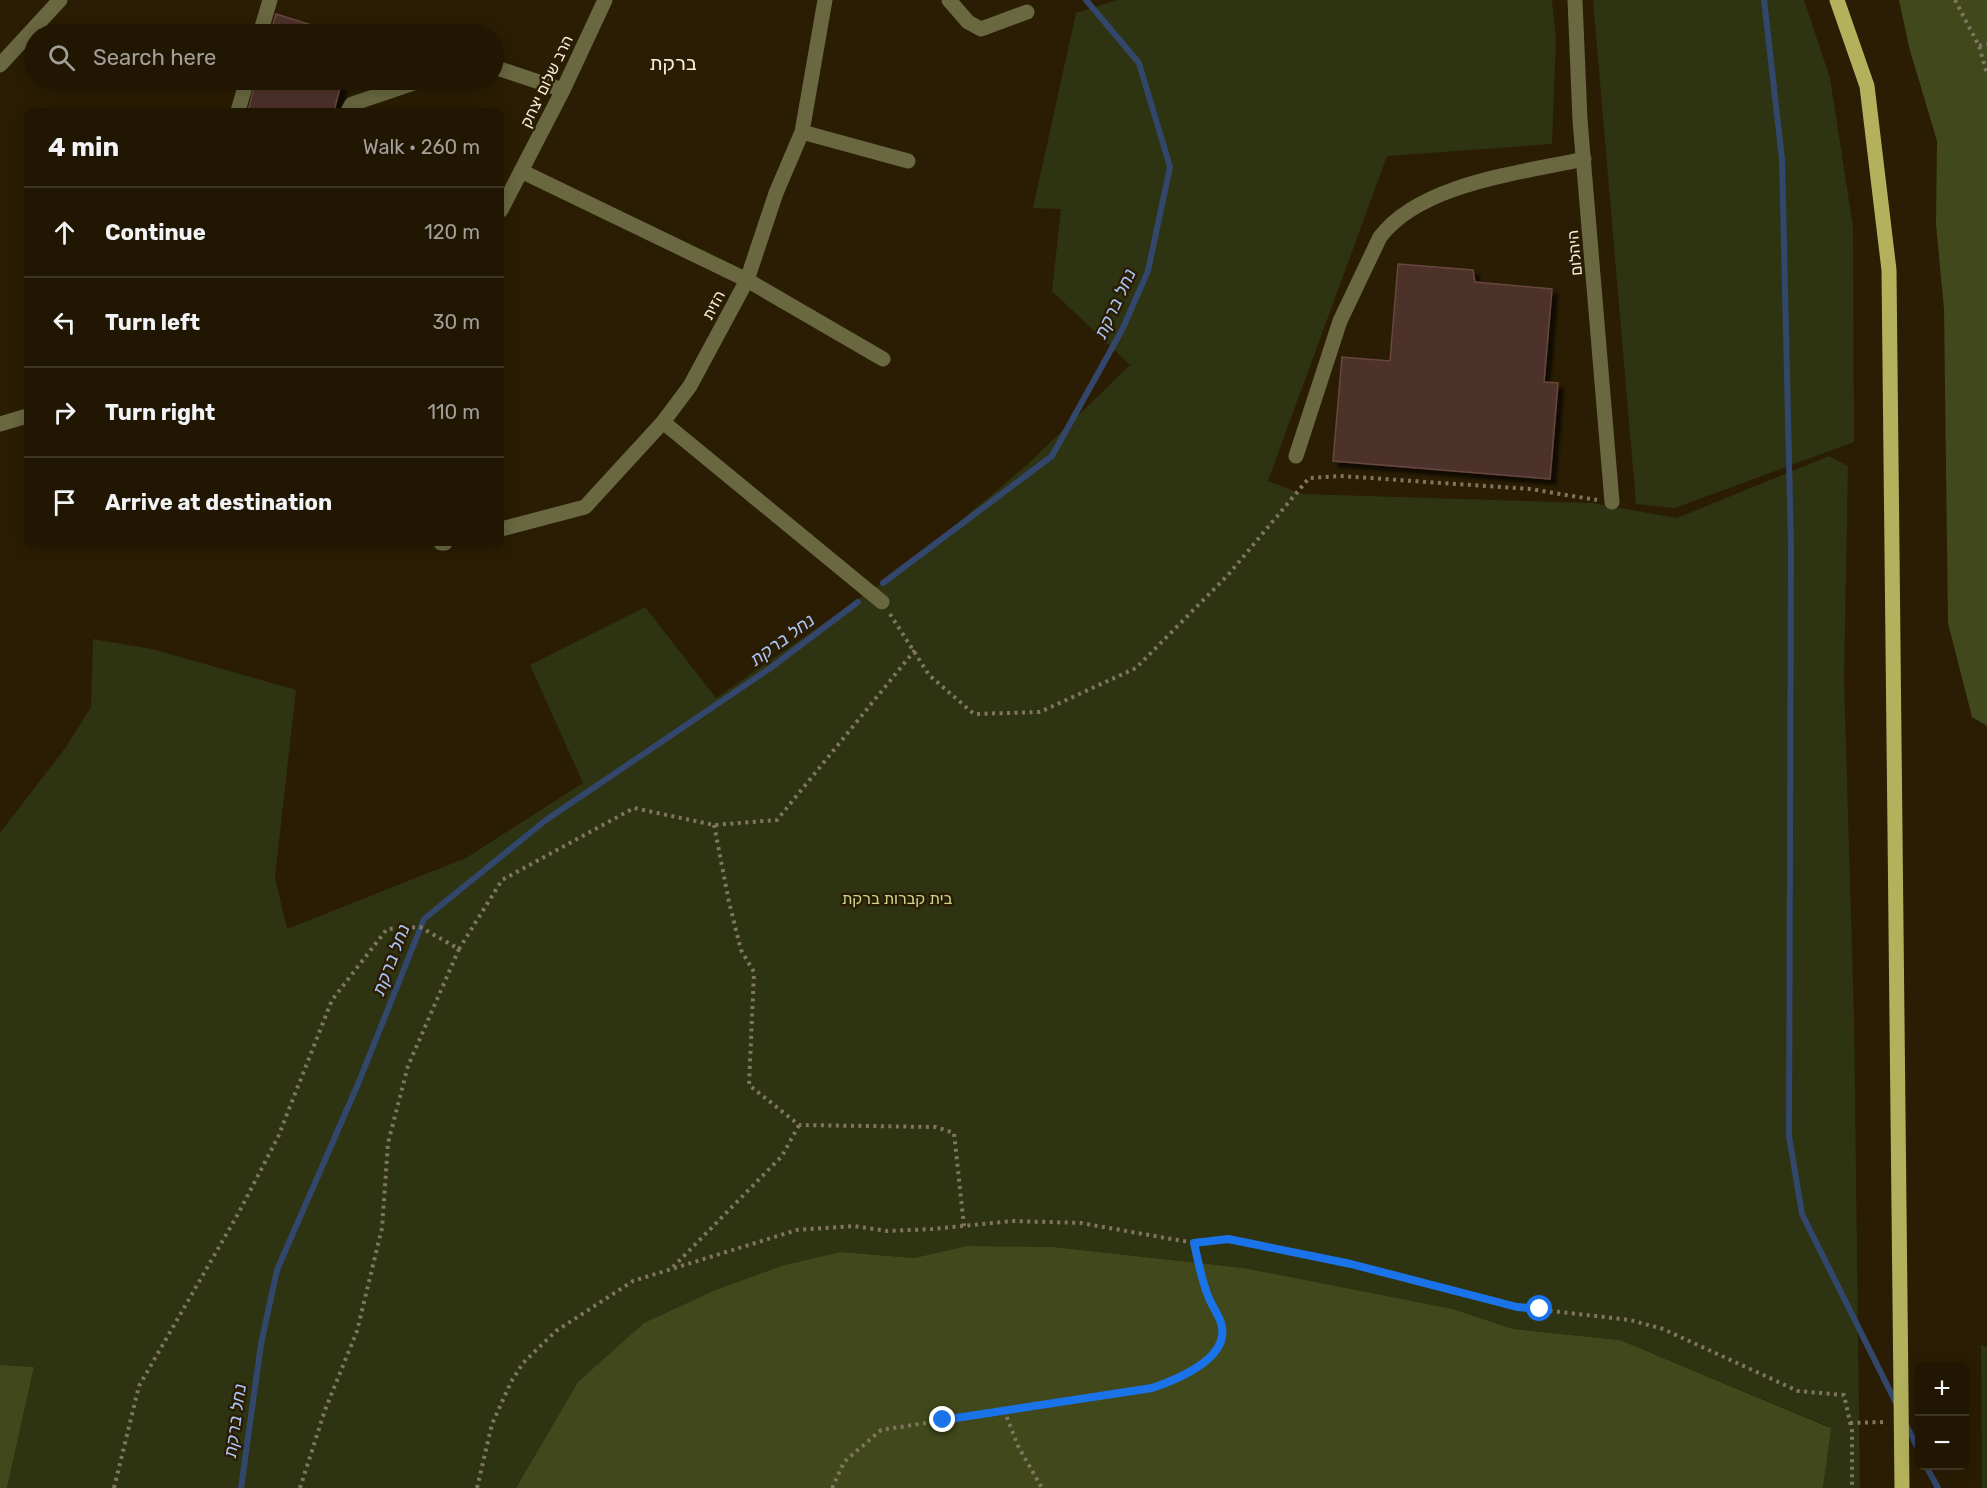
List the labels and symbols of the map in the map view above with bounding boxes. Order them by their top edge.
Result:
street label: הרב שלום יצחק [516,32,577,130]
district label: ברקת [649,51,697,75]
street label: היהלום [1563,229,1586,277]
water label: נחל ברקת [1089,266,1141,342]
street label: הזית [698,287,729,323]
water label: נחל ברקת [745,609,819,671]
park label: בית קברות ברקת [842,889,952,908]
water label: נחל ברקת [367,921,415,999]
route start [1526,1295,1552,1321]
water label: נחל ברקת [219,1383,251,1459]
route end [929,1406,955,1432]

